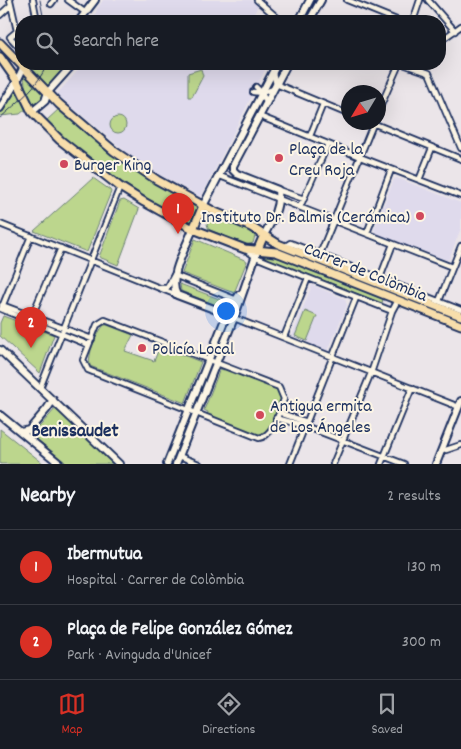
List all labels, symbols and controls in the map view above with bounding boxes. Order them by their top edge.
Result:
search box [15,15,446,70]
icon: search [33,29,61,57]
text: Search here [73,29,159,56]
north arrow [341,85,386,130]
place label: Plaça de la Creu Roja [289,138,363,184]
marker: Plaça de la Creu Roja [273,152,285,164]
place label: Burger King [74,154,151,179]
marker: Burger King [58,158,70,170]
pin: 1 [162,193,194,234]
place label: Instituto Dr. Balmis (Cerámica) [201,206,410,231]
marker: Instituto Dr. Balmis (Cerámica) [414,210,426,222]
street label: Carrer de Colòmbia [300,237,431,310]
your location [213,298,239,324]
pin: 2 [15,307,47,348]
place label: Policía Local [152,338,235,363]
marker: Policía Local [136,342,148,354]
place label: Antigua ermita de Los Ángeles [270,395,372,441]
marker: Antigua ermita de Los Ángeles [254,409,266,421]
district label: Benissaudet [31,419,119,446]
text: Nearby [20,482,75,512]
text: 2 results [387,485,441,508]
text: Ibermutua [67,542,142,569]
text: 1 [34,556,38,579]
text: 130 m [407,556,441,579]
text: Hospital · Carrer de Colòmbia [67,569,244,592]
text: Plaça de Felipe González Gómez [67,617,293,644]
text: 2 [33,631,40,654]
text: 300 m [402,631,441,654]
text: Park · Avinguda d'Unicef [67,644,211,667]
tab: Map [58,690,86,740]
tab: Directions [202,690,255,740]
tab: Saved [372,690,403,740]

